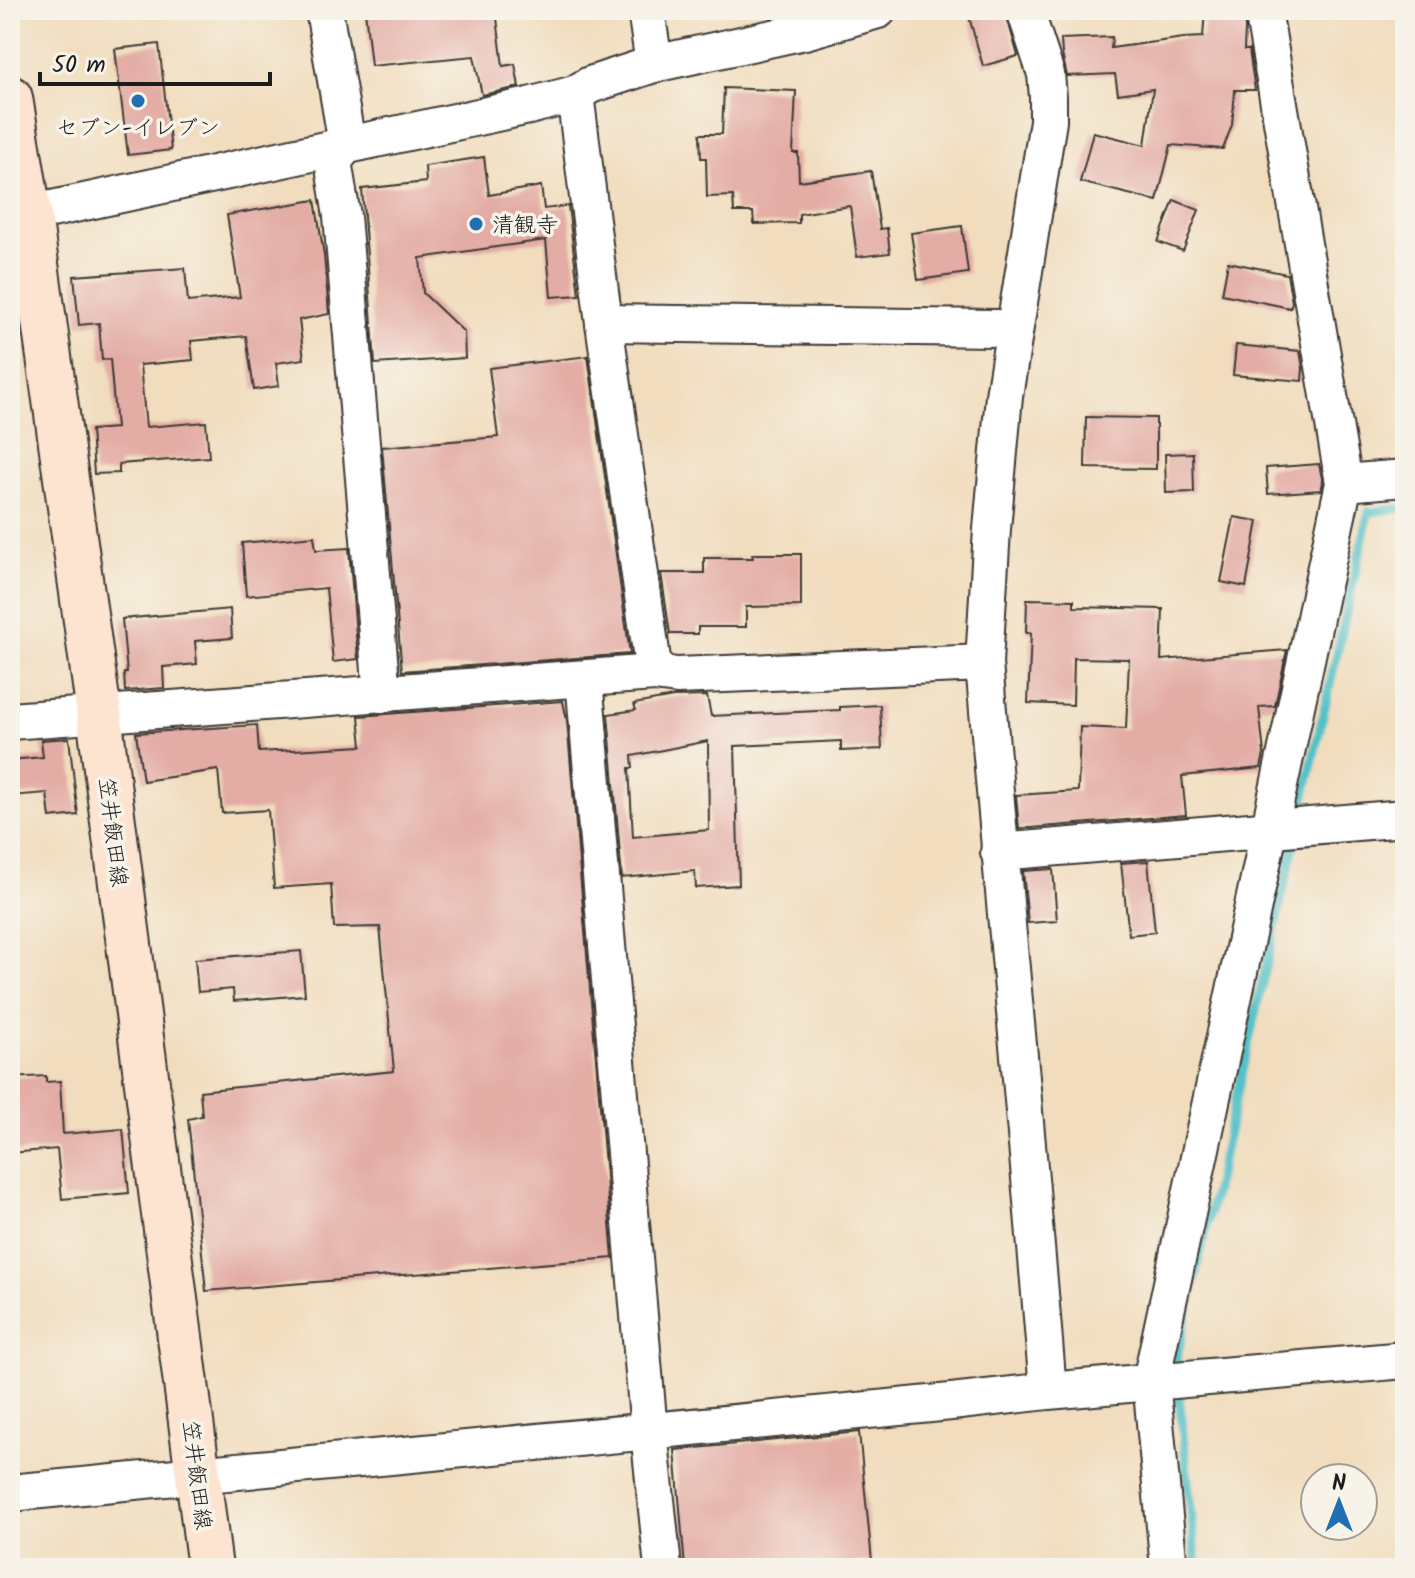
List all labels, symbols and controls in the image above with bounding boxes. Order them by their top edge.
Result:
scale bar [40,36,270,86]
text: 50 m [52,46,106,85]
marker: セブン-イレブン [129,92,147,110]
place label: セブン-イレブン [56,112,220,147]
place label: 清観寺 [492,209,558,244]
marker: 清観寺 [467,215,485,233]
street label: 笠井飯田線 [87,776,136,889]
street label: 笠井飯田線 [171,1419,220,1532]
north arrow [1299,1462,1379,1542]
text: N [1332,1467,1346,1502]

